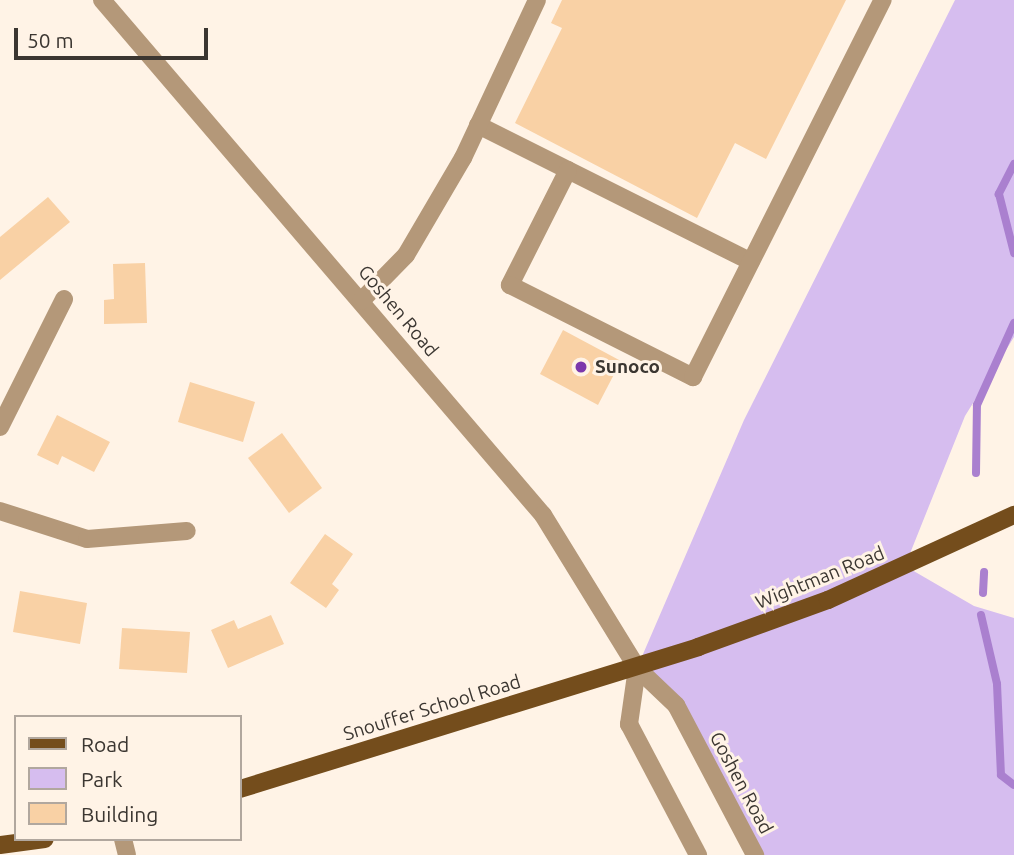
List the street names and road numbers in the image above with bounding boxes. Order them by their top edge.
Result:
street label: Goshen Road [353,261,443,361]
street label: Wightman Road [752,542,888,614]
street label: Snouffer School Road [341,670,523,746]
street label: Goshen Road [705,728,777,838]

